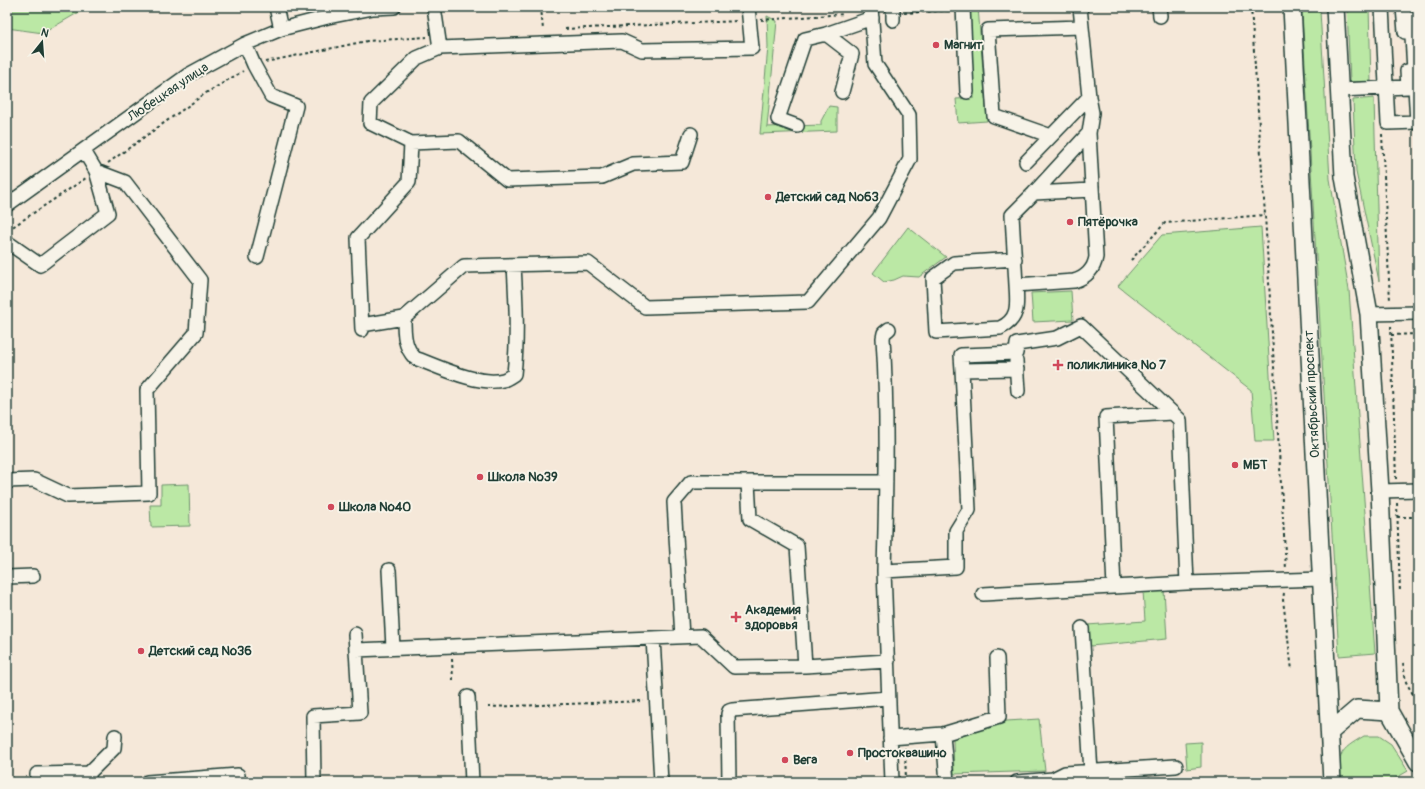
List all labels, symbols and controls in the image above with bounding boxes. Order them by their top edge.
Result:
north arrow [22,22,62,62]
text: N [39,26,51,40]
place label: Магнит [944,37,983,53]
marker: Магнит [931,40,941,50]
street label: Любецкая улица [124,59,211,125]
place label: Детский сад №63 [775,189,879,205]
marker: Детский сад №63 [763,192,773,202]
place label: Пятёрочка [1078,214,1138,230]
marker: Пятёрочка [1065,217,1075,227]
street label: Октябрьский проспект [1301,329,1323,458]
place label: поликлиника № 7 [1067,357,1166,373]
marker: поликлиника № 7 [1052,359,1064,371]
place label: МБТ [1243,457,1268,473]
marker: МБТ [1230,460,1240,470]
place label: Школа №39 [487,469,558,485]
marker: Школа №39 [475,472,485,482]
place label: Школа №40 [338,499,411,515]
marker: Школа №40 [326,502,336,512]
place label: Академия здоровья [745,602,801,633]
marker: Академия здоровья [730,611,742,623]
place label: Детский сад №36 [148,643,252,659]
marker: Детский сад №36 [136,646,146,656]
place label: Простоквашино [858,745,946,761]
marker: Простоквашино [845,748,855,758]
place label: Вега [793,752,817,768]
marker: Вега [780,755,790,765]

